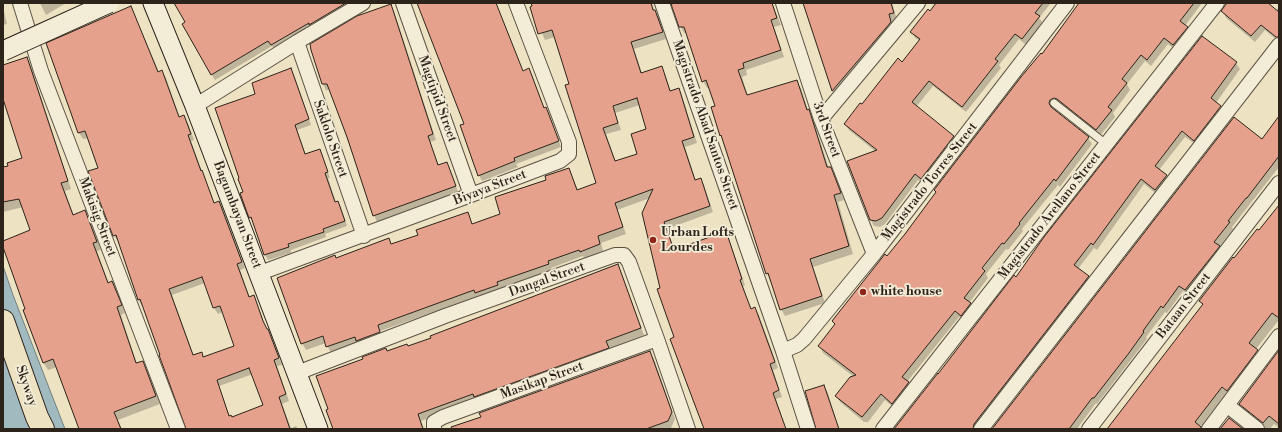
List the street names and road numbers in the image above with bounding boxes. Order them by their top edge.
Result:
street label: Magistrado Abad Santos Street [668,38,742,212]
street label: Magtipid Street [414,54,460,144]
street label: Saklolo Street [309,98,351,180]
street label: 3rd Street [809,100,843,160]
street label: Magistrado Torres Street [879,120,981,244]
street label: Magistrado Arellano Street [995,149,1105,283]
street label: Bagumbayan Street [209,159,265,271]
street label: Biyaya Street [451,167,529,209]
street label: Makisig Street [75,175,119,259]
street label: Dangal Street [507,259,587,301]
street label: Bataan Street [1153,270,1215,342]
street label: Masikap Street [498,359,586,403]
street label: Skyway [12,363,40,409]

